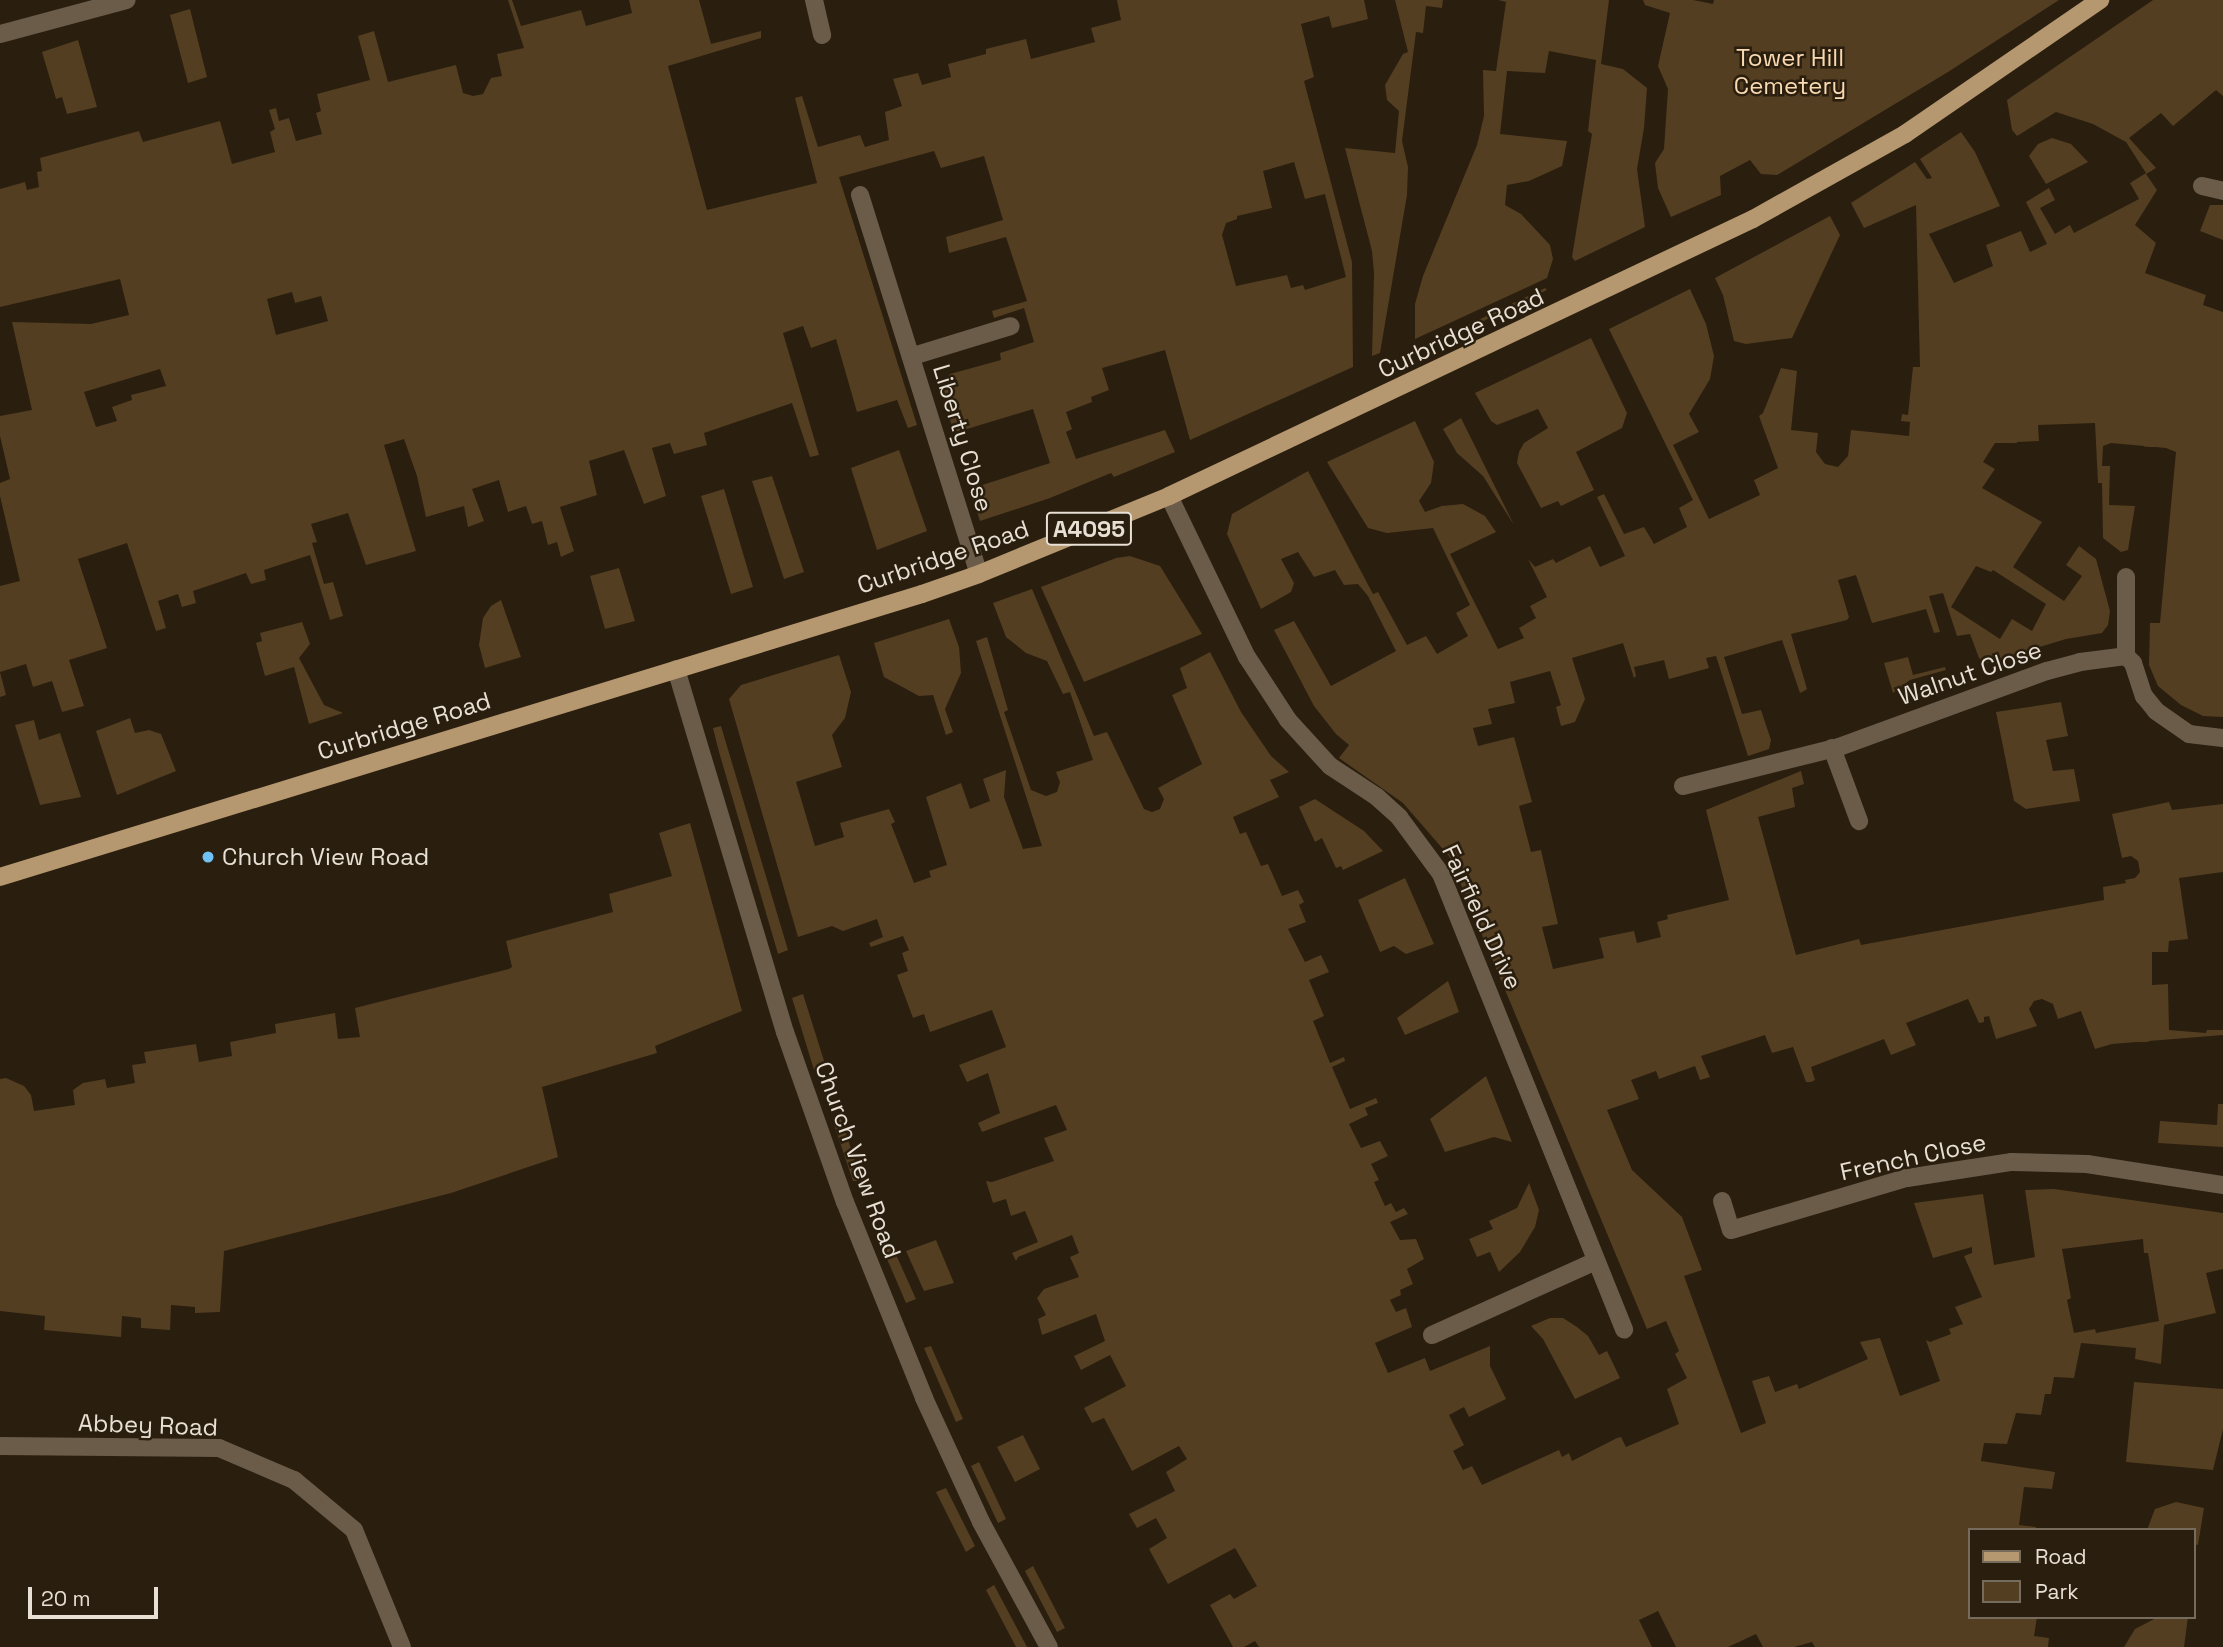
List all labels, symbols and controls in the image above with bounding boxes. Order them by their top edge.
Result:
park label: Tower Hill Cemetery [1734,44,1846,100]
street label: Curbridge Road [1373,282,1549,384]
street label: Liberty Close [927,361,999,515]
road number: A4095 [1045,509,1133,548]
street label: Curbridge Road [853,514,1033,600]
street label: Walnut Close [1894,635,2046,711]
street label: Curbridge Road [314,686,494,766]
street label: Fairfield Drive [1436,840,1528,994]
place label: Church View Road [222,843,429,871]
marker: Church View Road [200,849,216,865]
street label: Church View Road [809,1058,907,1262]
street label: French Close [1837,1127,1989,1187]
street label: Abbey Road [78,1408,218,1442]
legend [1968,1528,2195,1619]
text: Road [2035,1543,2087,1570]
scale bar [32,1574,161,1618]
text: Park [2035,1578,2079,1605]
text: 20 m [41,1585,91,1612]

